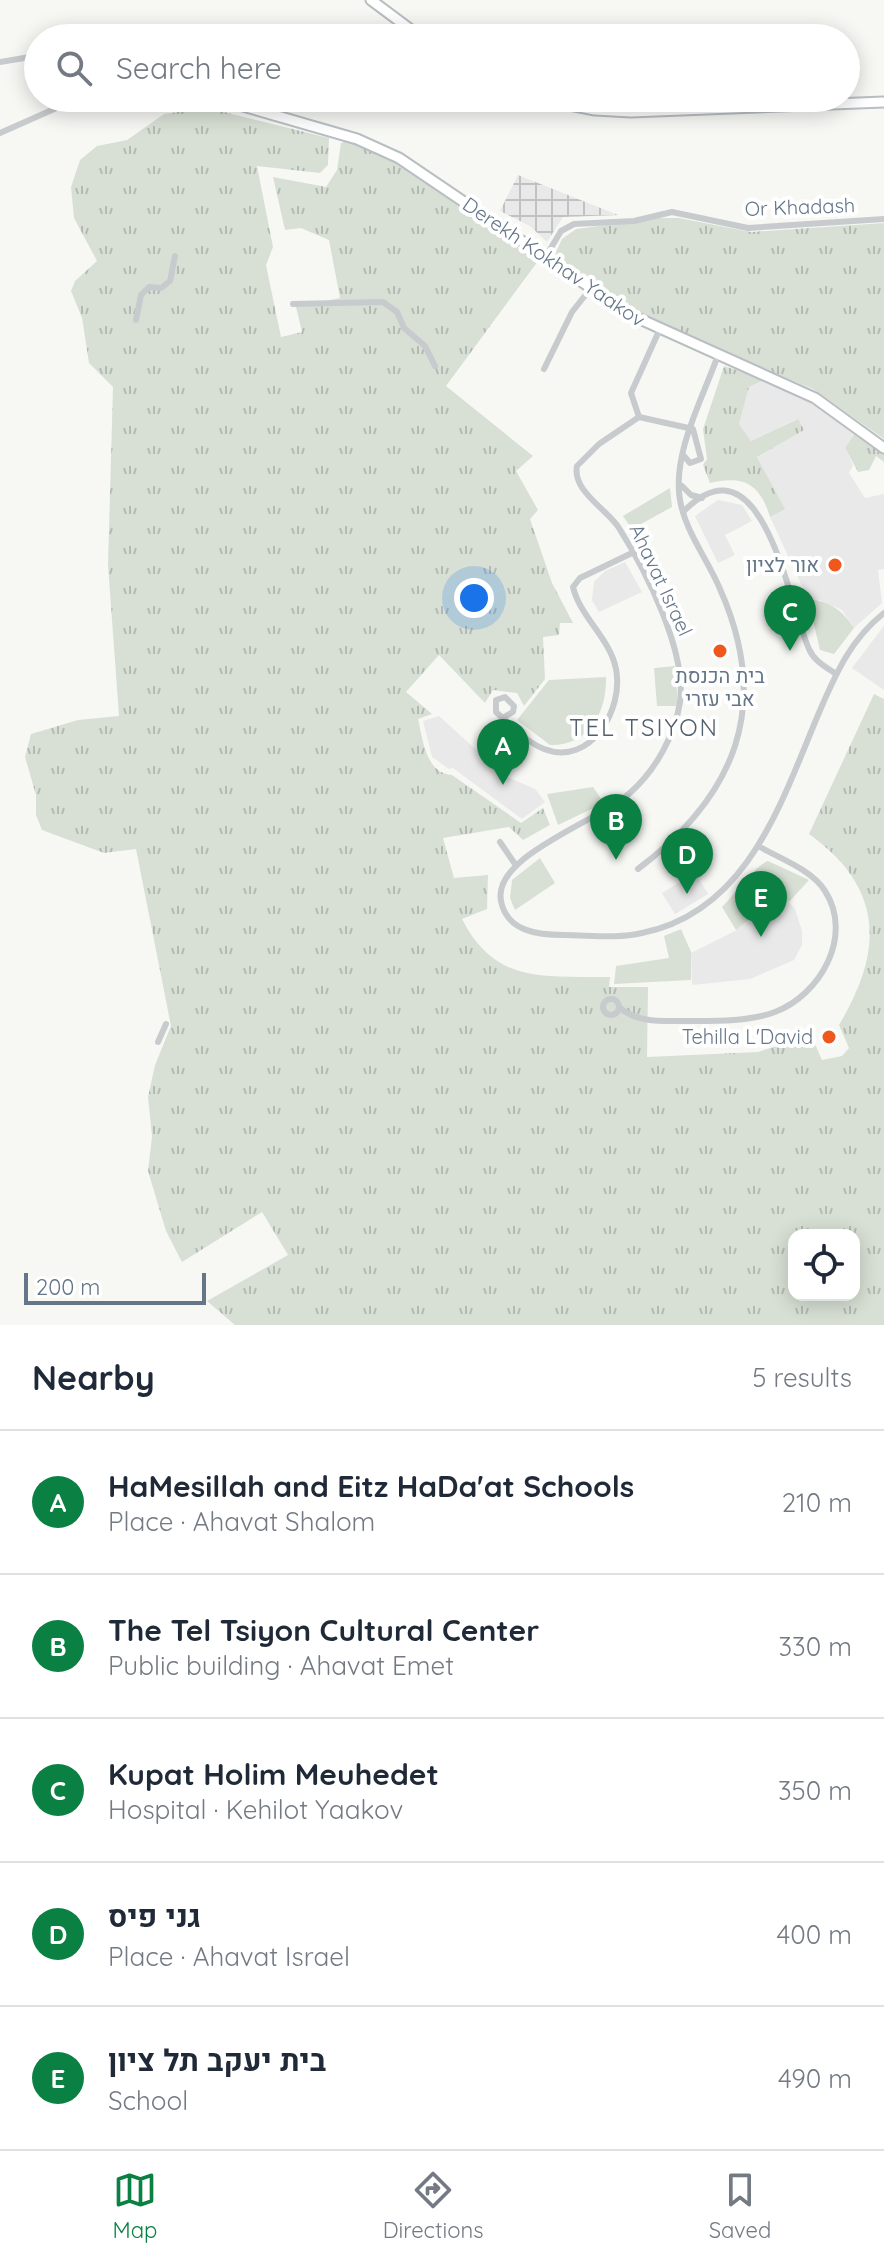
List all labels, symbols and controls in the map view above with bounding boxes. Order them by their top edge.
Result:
search box [24,24,860,112]
icon: search [52,46,96,90]
text: Search here [116,49,282,87]
street label: Derekh Kokhav Yaakov [458,191,650,332]
street label: Or Khadash [744,192,856,221]
street label: Ahavat Israel [625,520,698,640]
place label: אור לציון [746,552,819,577]
marker: אור לציון [826,556,844,574]
your location [454,578,494,618]
pin: C [764,585,816,651]
marker: בית הכנסת אבי עזרי [711,642,729,660]
place label: בית הכנסת אבי עזרי [675,663,765,711]
district label: TEL TSIYON [569,712,719,742]
pin: A [477,719,529,785]
pin: B [590,794,642,860]
pin: D [661,828,713,894]
pin: E [735,871,787,937]
place label: Tehilla L'David [682,1024,813,1049]
marker: Tehilla L'David [820,1028,838,1046]
map controls [788,1229,860,1301]
button: locate [788,1229,860,1301]
scale bar [24,1269,206,1305]
text: 200 m [36,1273,100,1301]
text: Nearby [32,1356,155,1399]
text: 5 results [752,1361,852,1394]
text: HaMesillah and Eitz HaDa'at Schools [108,1467,634,1505]
text: A [50,1486,66,1519]
text: 210 m [782,1486,852,1519]
text: Place · Ahavat Shalom [108,1505,375,1538]
text: The Tel Tsiyon Cultural Center [108,1611,539,1649]
text: B [49,1630,67,1663]
text: 330 m [778,1630,852,1663]
text: Public building · Ahavat Emet [108,1649,454,1682]
text: Kupat Holim Meuhedet [108,1755,439,1793]
text: C [50,1774,66,1807]
text: 350 m [778,1774,852,1807]
text: Hospital · Kehilot Yaakov [108,1793,403,1826]
text: גני פיס [108,1897,201,1935]
text: D [49,1918,67,1951]
text: 400 m [777,1918,852,1951]
text: Place · Ahavat Israel [108,1940,350,1973]
text: בית יעקב תל ציון [108,2041,326,2079]
text: E [51,2062,65,2095]
text: 490 m [778,2062,852,2095]
text: School [108,2084,188,2117]
tab: Map [113,2168,157,2244]
tab: Directions [383,2168,483,2244]
tab: Saved [709,2168,771,2244]

